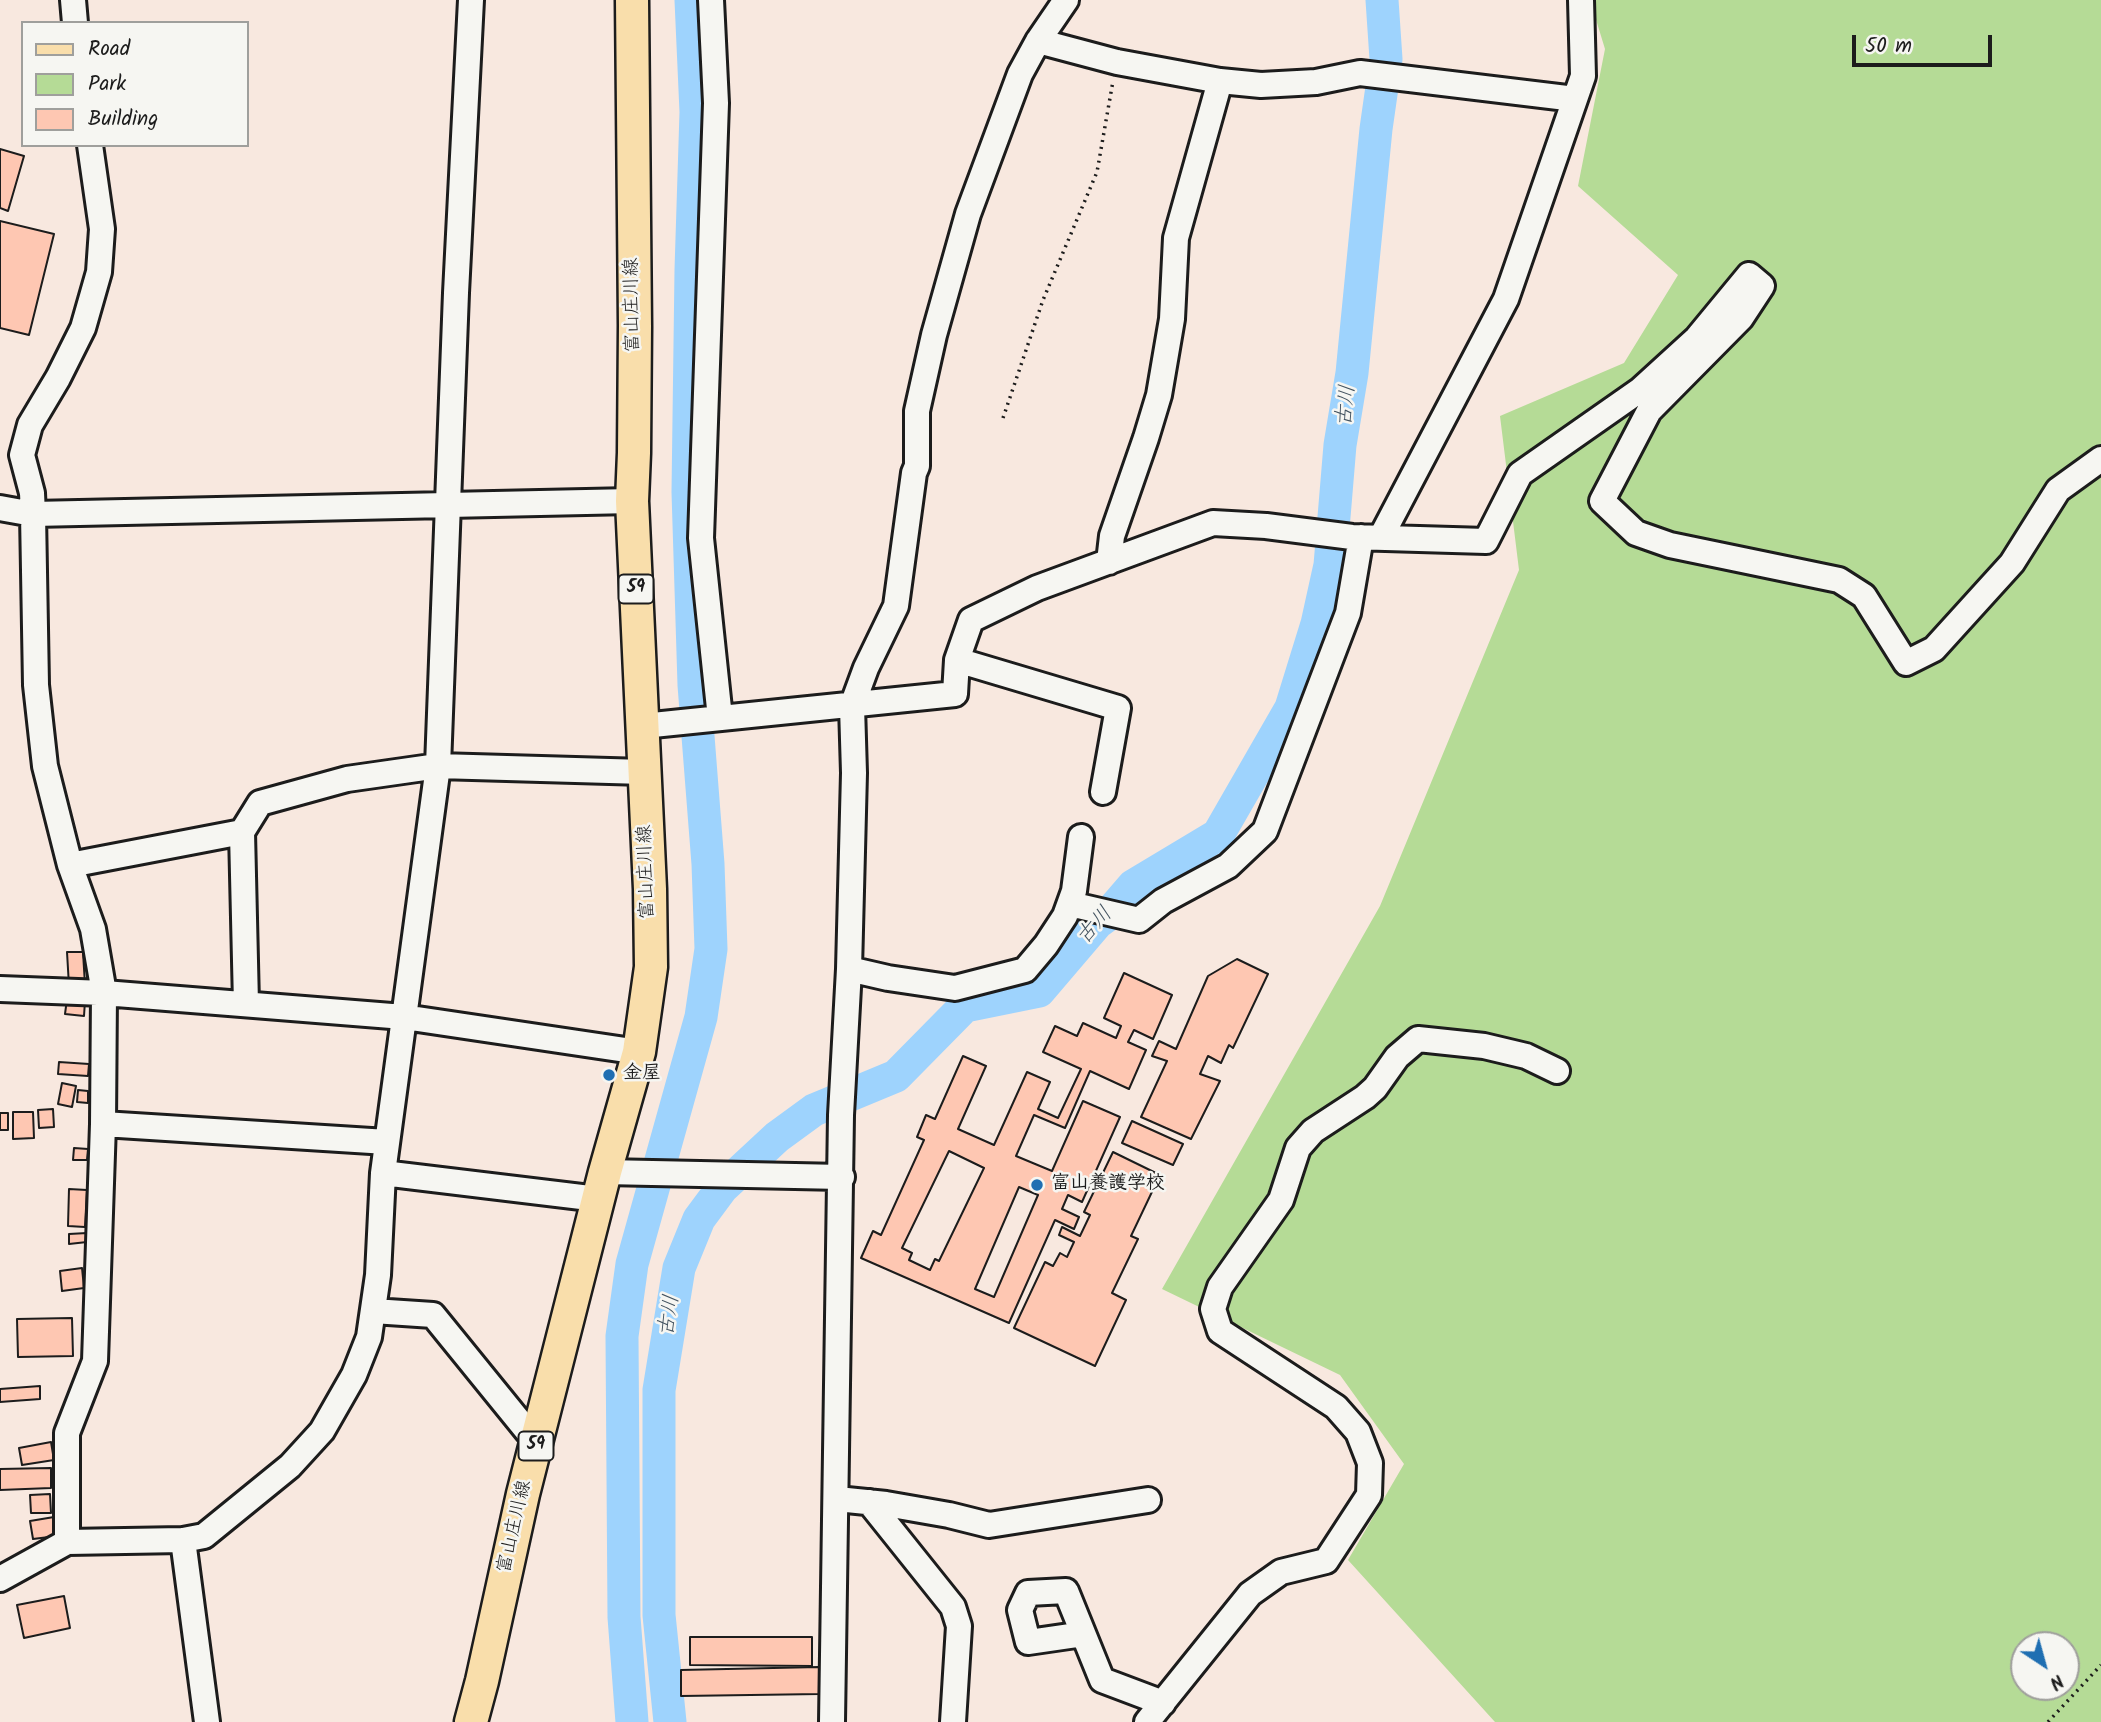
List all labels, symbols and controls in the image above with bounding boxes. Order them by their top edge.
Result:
legend [21,21,248,147]
scale bar [1856,21,1996,65]
text: 50 m [1865,30,1912,63]
text: Road [88,33,130,66]
text: Park [88,68,126,101]
text: Building [88,103,158,136]
street label: 富山庄川線 [622,257,646,353]
water label: 古川 [1333,384,1363,428]
road number: 59 [618,574,654,604]
street label: 富山庄川線 [635,824,661,920]
water label: 古川 [1073,903,1119,951]
place label: 金屋 [623,1064,661,1086]
marker: 金屋 [601,1067,617,1083]
place label: 富山養護学校 [1051,1174,1165,1196]
marker: 富山養護学校 [1029,1177,1045,1193]
water label: 古川 [655,1293,687,1339]
road number: 59 [518,1432,554,1461]
street label: 富山庄川線 [494,1478,538,1576]
north arrow [2010,1631,2080,1701]
text: N [2042,1666,2070,1697]

